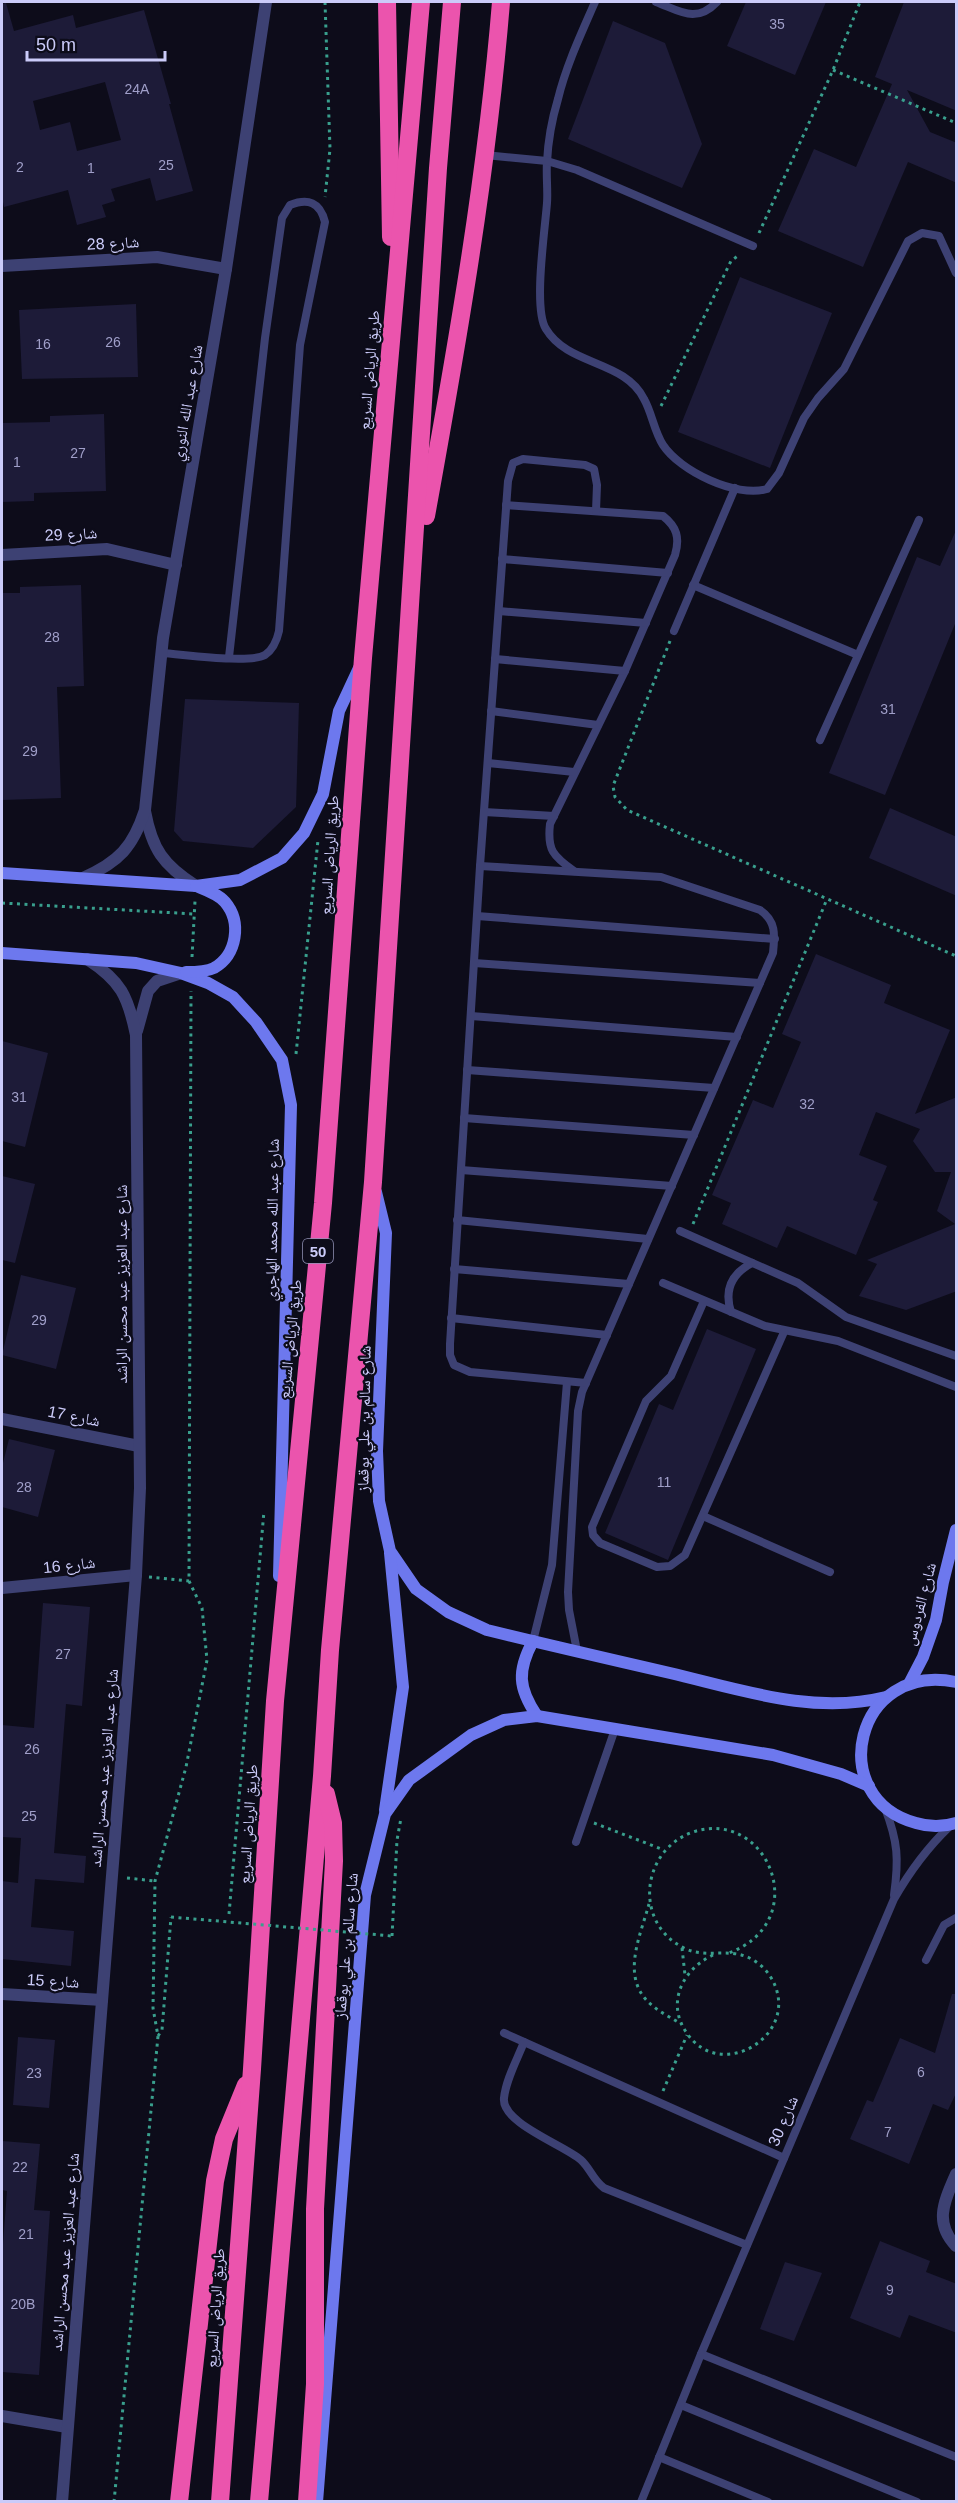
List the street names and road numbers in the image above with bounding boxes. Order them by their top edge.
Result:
street label: شارع 28 [86,233,140,255]
street label: طريق الرياض السريع [355,310,385,431]
street label: شارع عبد الله النوري [168,343,210,463]
street label: شارع 29 [44,524,98,546]
street label: طريق الرياض السريع [316,795,344,915]
street label: شارع عبد الله محمد الهاجري [262,1138,286,1302]
street label: شارع عبد العزيز عبد محسن الراشد [113,1184,132,1384]
road number: 50 [303,1239,333,1263]
street label: طريق الرياض السريع [275,1279,307,1400]
street label: شارع سالم بن علي بوقماز [354,1345,378,1494]
street label: شارع 17 [46,1403,101,1431]
street label: شارع 16 [42,1554,96,1578]
street label: شارع الفردوس [901,1561,941,1648]
street label: شارع عبد العزيز عبد محسن الراشد [87,1668,123,1868]
street label: طريق الرياض السريع [235,1764,263,1884]
street label: شارع سالم بن علي بوقماز [331,1872,365,2021]
street label: شارع 15 [26,1971,80,1993]
street label: شارع 30 [765,2093,803,2149]
street label: شارع عبد العزيز عبد محسن الراشد [48,2152,84,2352]
street label: طريق الرياض السريع [202,2248,230,2368]

